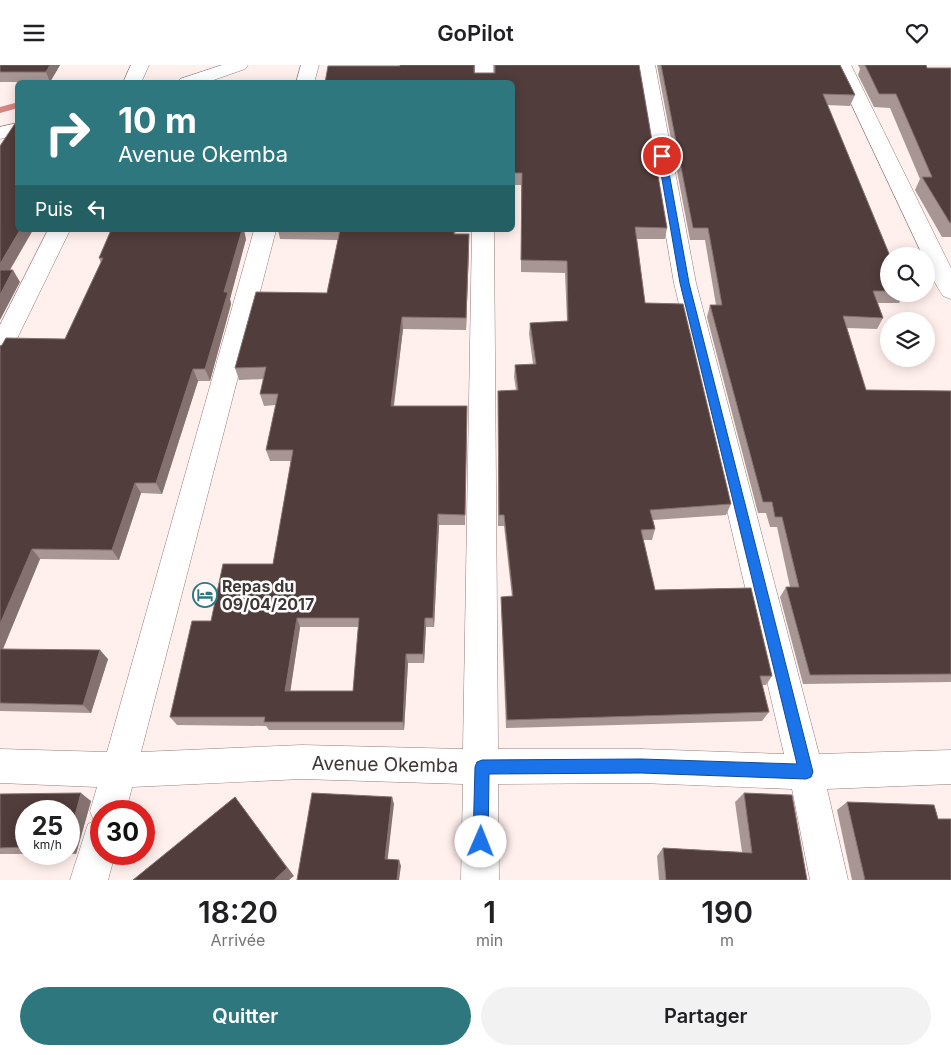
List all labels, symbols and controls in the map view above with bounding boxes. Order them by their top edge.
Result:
icon: menu [20,19,48,47]
icon: heart [903,19,931,47]
text: GoPilot [437,20,514,46]
text: 10 m [118,99,197,141]
icon: right [35,100,100,165]
pin [641,135,683,177]
text: Avenue Okemba [118,141,288,167]
icon: arrive [648,142,676,170]
icon: left [83,195,111,223]
text: Puis [35,198,73,221]
map controls [880,247,935,367]
button: search [880,247,935,302]
button: layers [880,312,935,367]
place label: Repas du 09/04/2017 [222,576,314,614]
hotel icon: Repas du 09/04/2017 [192,582,218,608]
street label: Avenue Okemba [311,752,459,777]
speed limit sign: 30 [90,800,155,865]
text: 25 [32,811,63,841]
position arrow [454,815,506,867]
text: km/h [33,837,62,852]
text: 18:20 [198,894,278,930]
text: 1 [483,894,496,930]
text: 190 [701,894,753,930]
text: Arrivée [211,930,265,950]
text: min [476,930,503,950]
text: m [720,930,734,950]
button: Quitter [20,987,471,1045]
button: Partager [481,987,931,1045]

